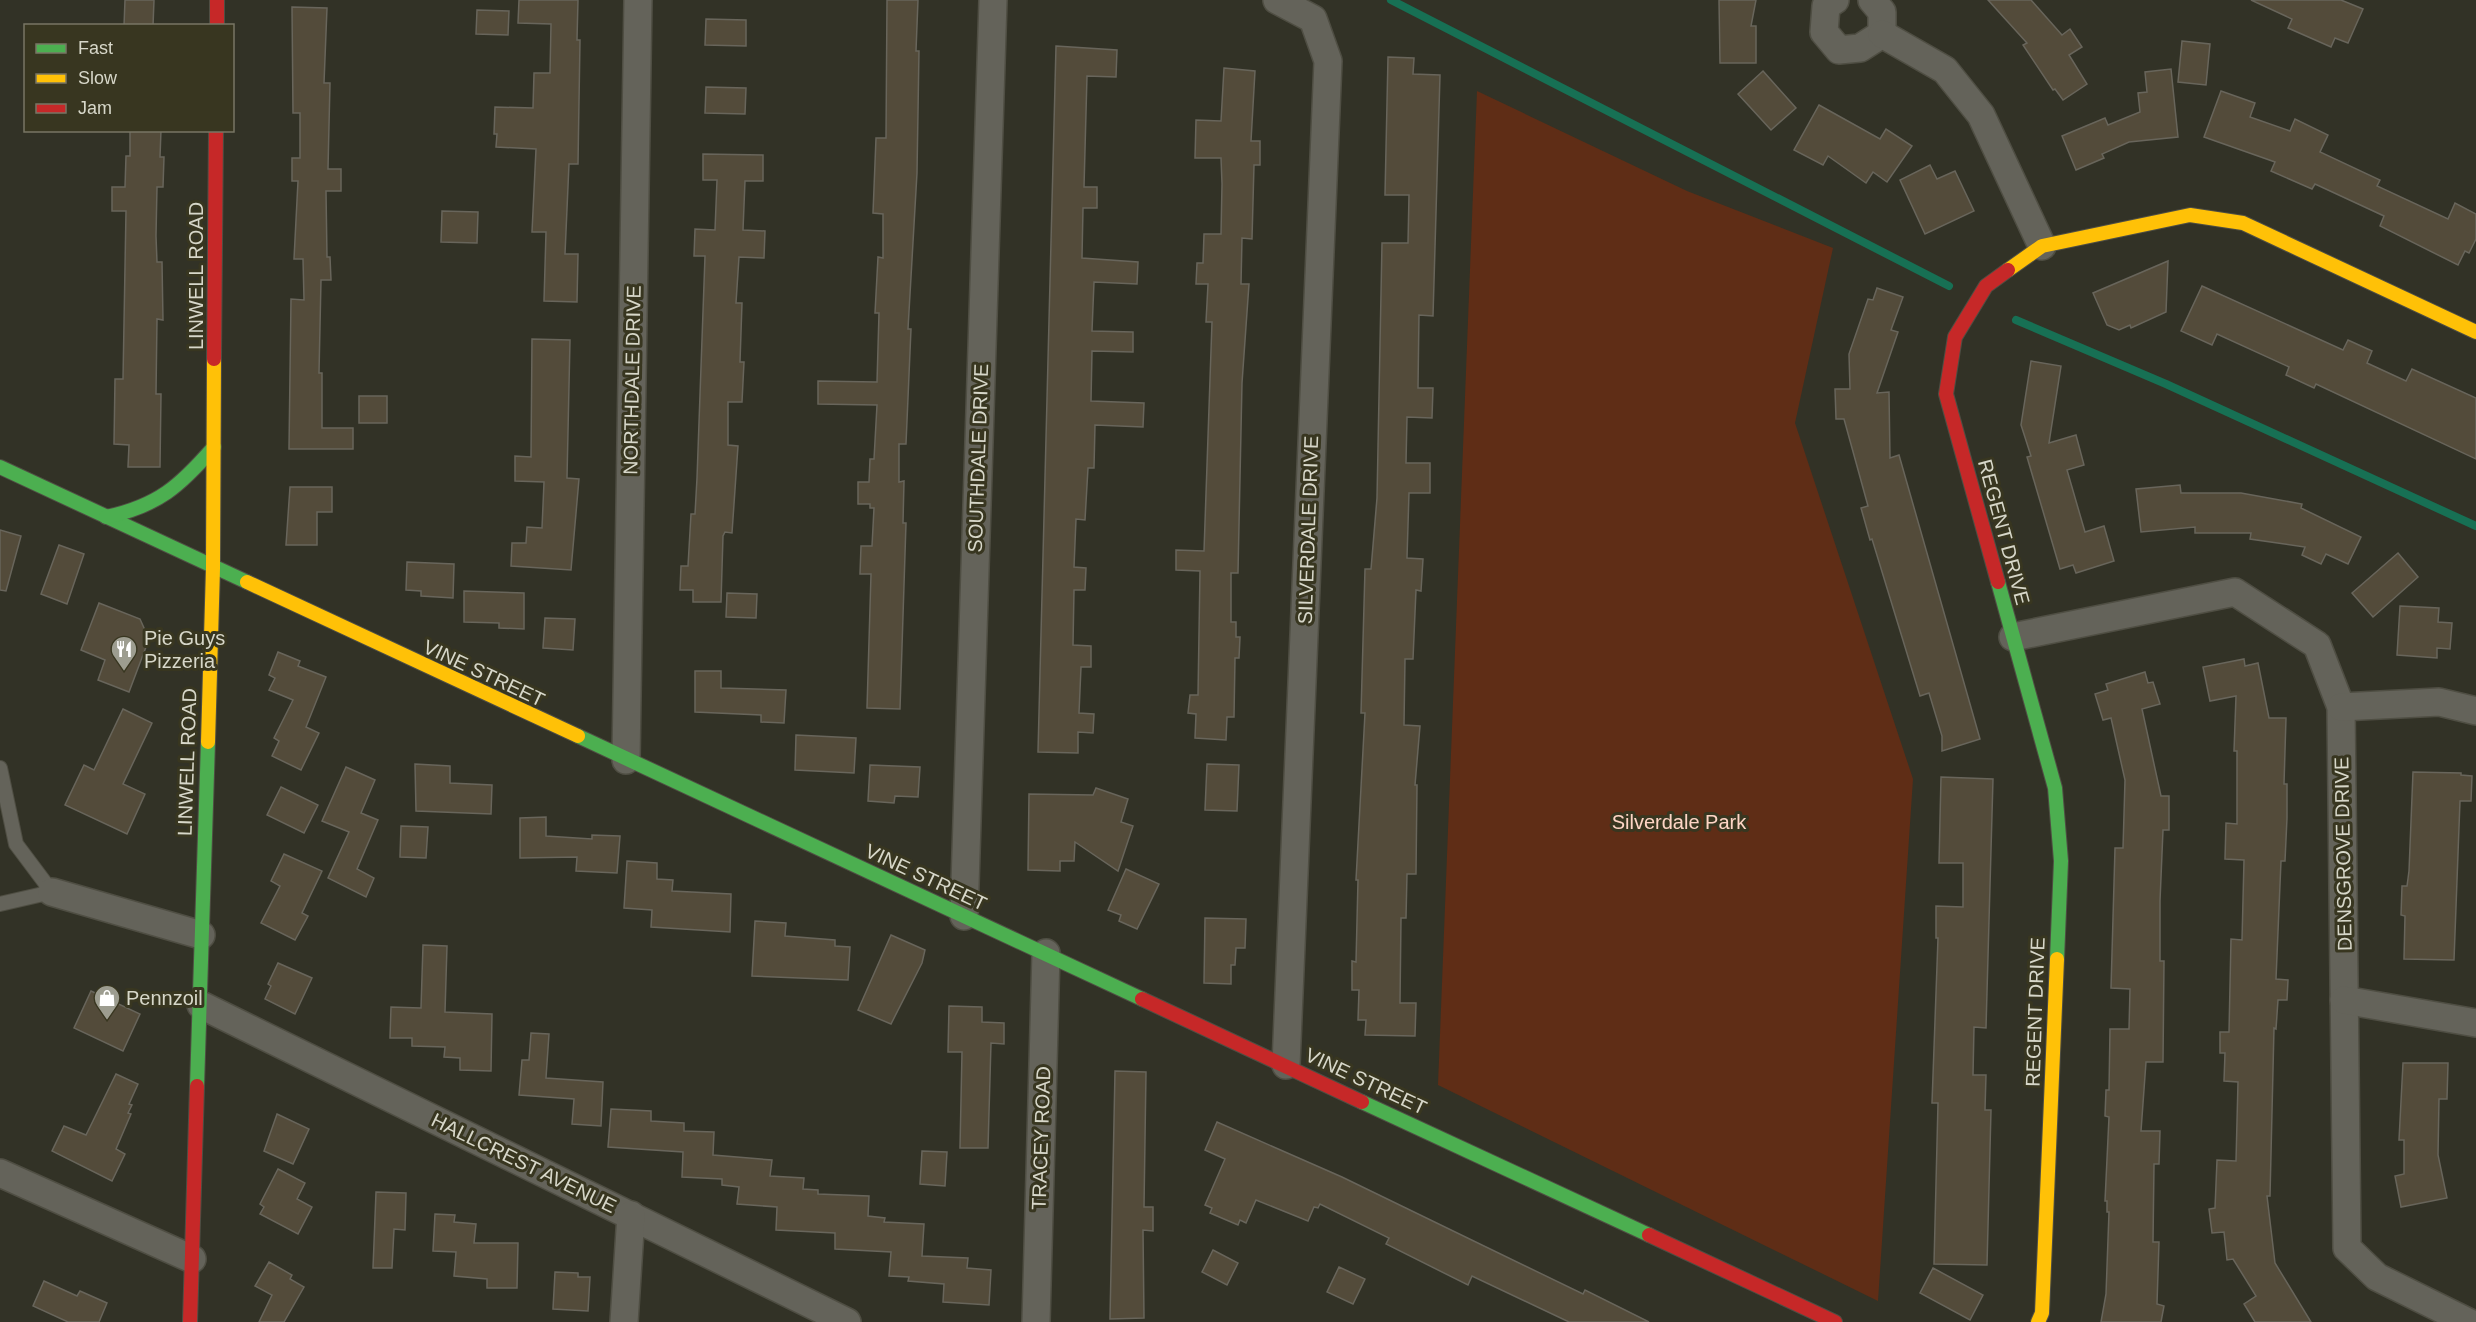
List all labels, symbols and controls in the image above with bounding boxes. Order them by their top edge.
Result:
legend [24,24,234,132]
text: Fast [78,38,113,58]
text: Slow [78,68,118,88]
text: Jam [78,98,112,118]
street label: LINWELL ROAD [185,202,207,350]
street label: NORTHDALE DRIVE [619,285,645,475]
street label: SOUTHDALE DRIVE [964,363,992,553]
street label: SILVERDALE DRIVE [1294,435,1322,625]
street label: REGENT DRIVE [1974,457,2034,607]
place label: Pie Guys Pizzeria [144,627,225,672]
restaurant icon: Pie Guys Pizzeria [109,634,139,672]
street label: VINE STREET [420,635,548,711]
street label: LINWELL ROAD [173,688,201,836]
street label: DENSGROVE DRIVE [2330,757,2356,951]
park label: Silverdale Park [1612,811,1747,833]
street label: VINE STREET [862,839,990,915]
street label: REGENT DRIVE [2021,937,2049,1087]
shop icon: Pennzoil [92,983,122,1021]
place label: Pennzoil [126,987,203,1009]
street label: VINE STREET [1302,1043,1430,1119]
street label: TRACEY ROAD [1027,1066,1055,1210]
street label: HALLCREST AVENUE [428,1109,620,1217]

